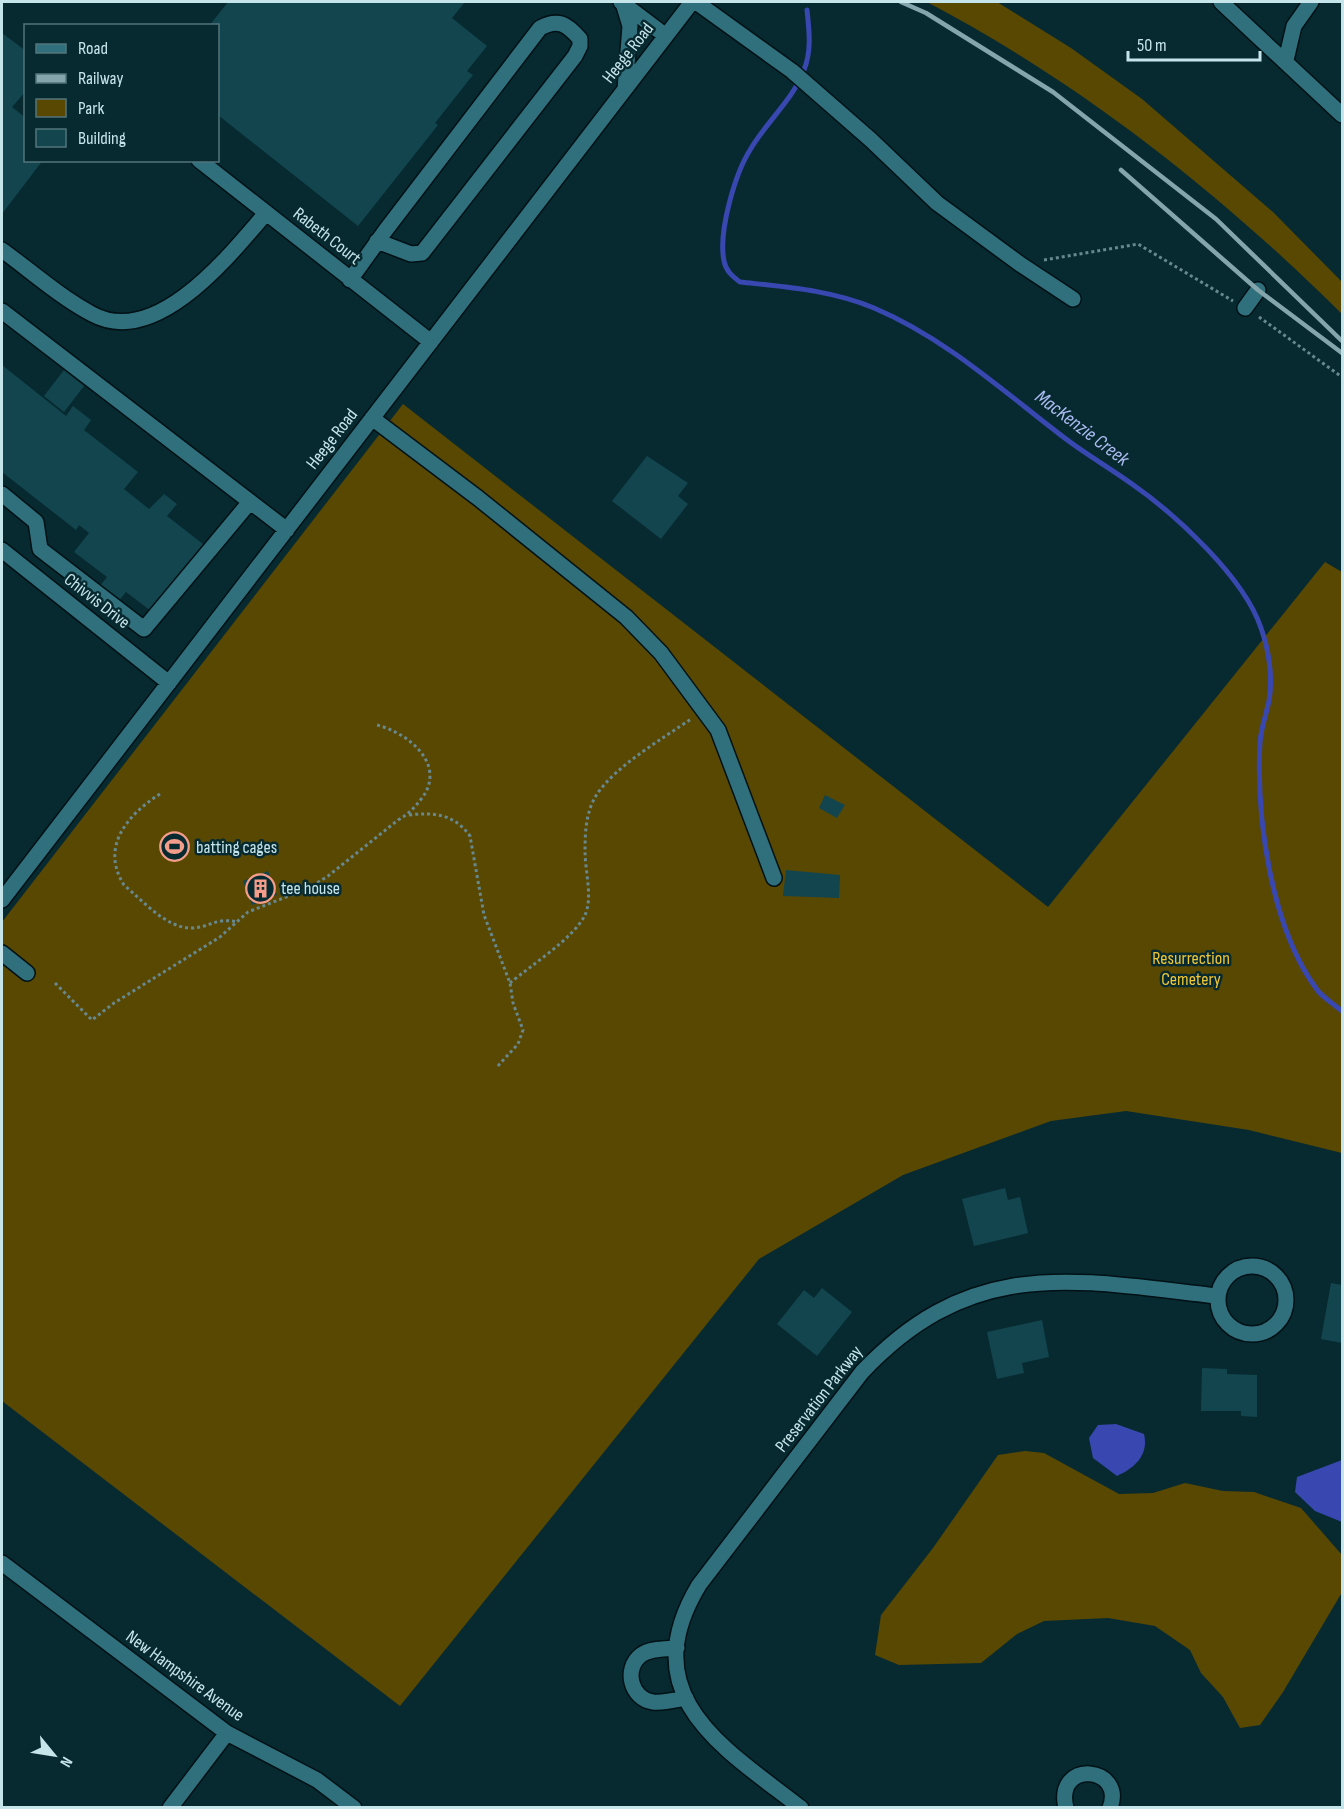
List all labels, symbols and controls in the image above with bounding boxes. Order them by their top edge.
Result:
street label: Heege Road [598,19,658,87]
legend [24,24,219,162]
scale bar [1128,24,1260,62]
text: 50 m [1137,35,1167,56]
text: Road [78,38,108,59]
text: Railway [78,68,123,89]
text: Park [78,98,104,119]
text: Building [78,128,126,149]
street label: Rabeth Court [289,203,365,269]
water label: MacKenzie Creek [1030,385,1134,472]
street label: Heege Road [302,405,362,473]
street label: Chivvis Drive [60,569,134,633]
sports icon: batting cages [159,831,191,863]
place label: batting cages [196,837,277,858]
building icon: tee house [244,872,276,904]
place label: tee house [281,878,340,899]
park label: Resurrection Cemetery [1152,948,1230,990]
street label: Preservation Parkway [771,1342,867,1456]
street label: New Hampshire Avenue [122,1626,248,1726]
north arrow [24,1725,84,1785]
text: N [55,1753,76,1770]

